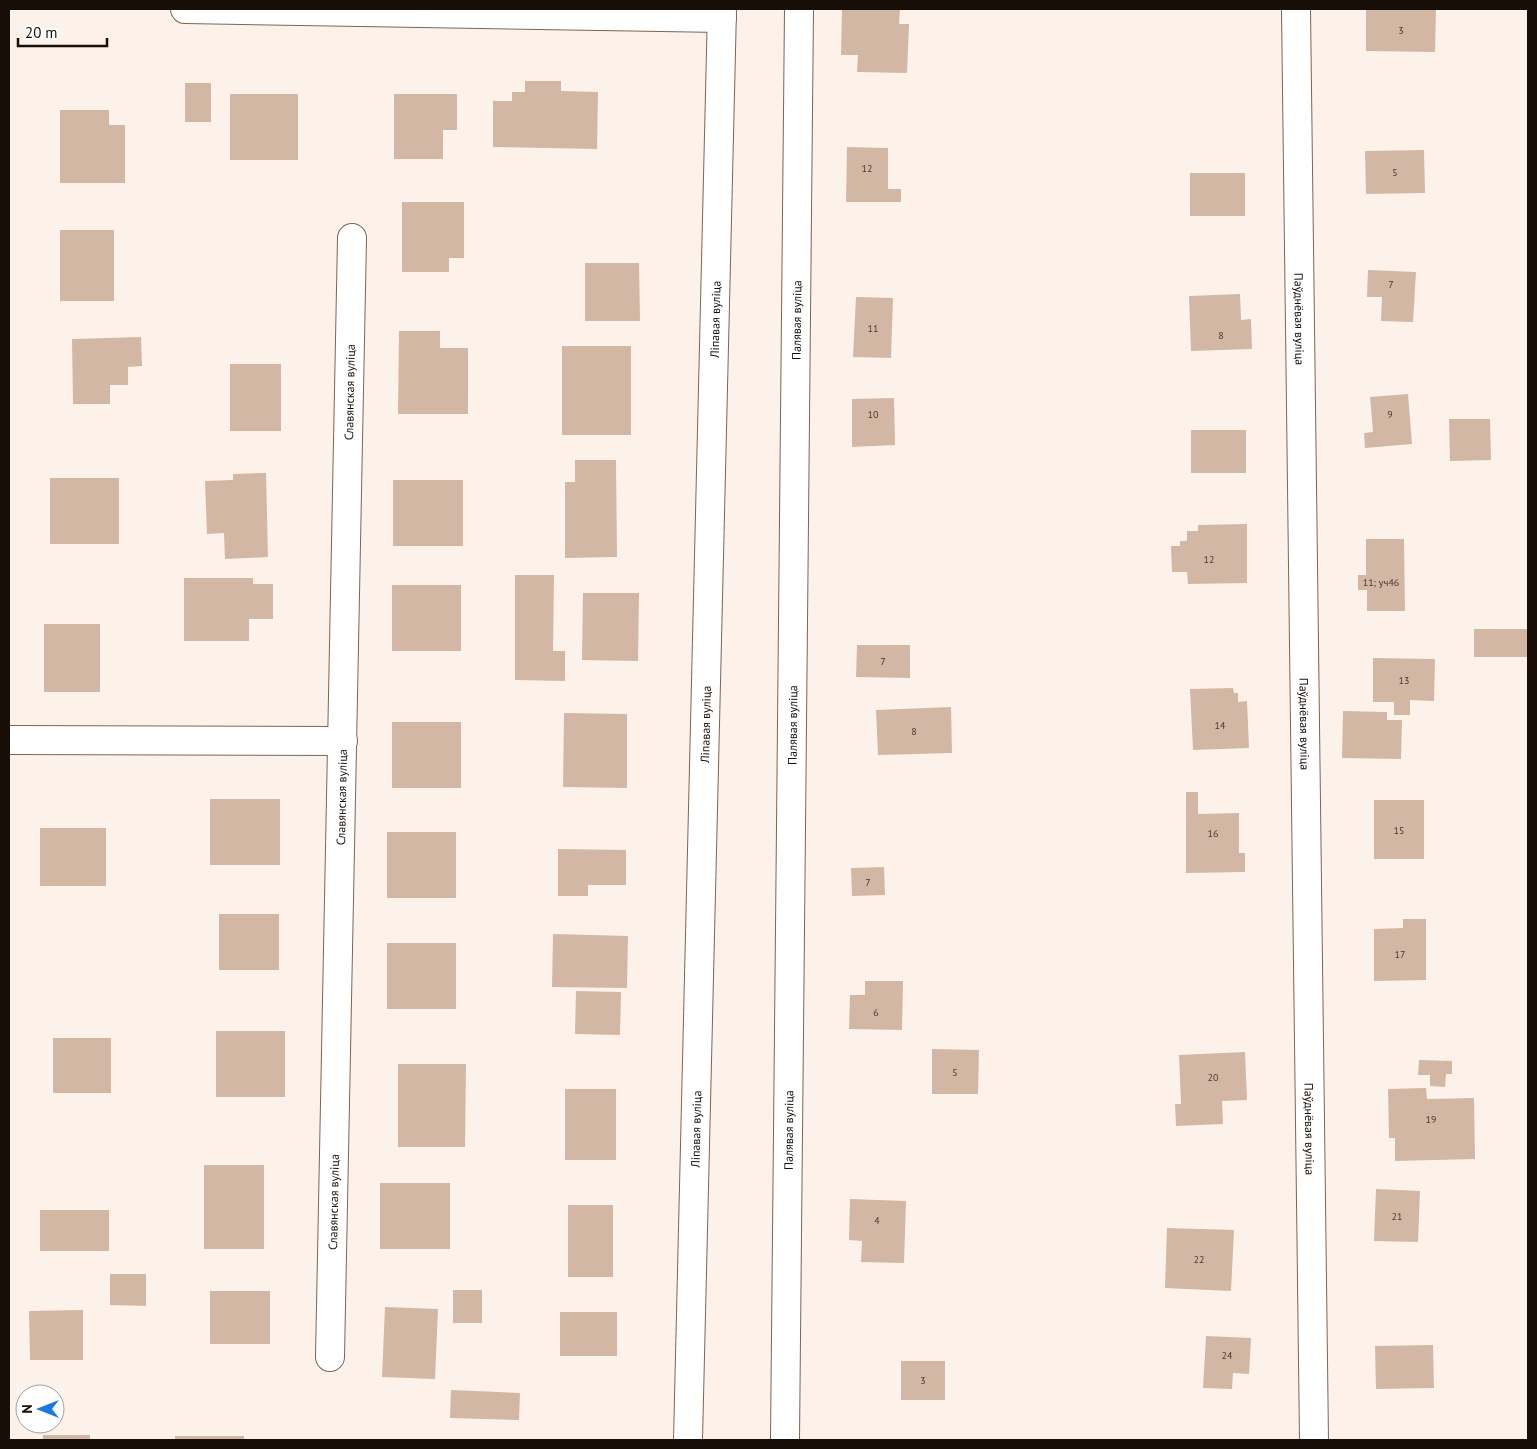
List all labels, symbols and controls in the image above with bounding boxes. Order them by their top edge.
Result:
scale bar [18,15,106,47]
text: 20 m [25,23,58,42]
house number: 3 [1398,24,1404,37]
house number: 12 [862,162,872,175]
house number: 5 [1392,166,1398,179]
street label: Паўднёвая вуліца [1292,273,1308,365]
house number: 7 [1388,278,1394,291]
street label: Палявая вуліца [788,280,804,360]
street label: Ліпавая вуліца [706,281,723,359]
house number: 11 [868,322,878,335]
house number: 8 [1218,329,1224,342]
street label: Славянская вуліца [341,344,357,440]
house number: 10 [868,408,879,421]
house number: 9 [1387,408,1393,421]
house number: 12 [1204,553,1214,566]
house number: 11; уч46 [1363,576,1399,589]
house number: 7 [880,655,886,668]
house number: 13 [1399,674,1409,687]
street label: Паўднёвая вуліца [1297,678,1313,770]
street label: Ліпавая вуліца [697,685,713,764]
street label: Палявая вуліца [784,685,800,765]
house number: 14 [1215,719,1226,732]
house number: 8 [911,725,917,738]
street label: Славянская вуліца [333,749,349,845]
house number: 15 [1394,824,1404,837]
house number: 16 [1208,827,1218,840]
house number: 7 [865,876,871,889]
house number: 17 [1395,948,1405,961]
house number: 6 [873,1006,879,1019]
house number: 5 [952,1066,958,1079]
house number: 20 [1208,1071,1219,1084]
street label: Паўднёвая вуліца [1302,1083,1318,1175]
street label: Ліпавая вуліца [687,1090,704,1169]
street label: Палявая вуліца [780,1090,796,1170]
house number: 19 [1426,1113,1436,1126]
street label: Славянская вуліца [325,1154,341,1250]
house number: 21 [1392,1210,1402,1223]
house number: 4 [874,1214,880,1227]
house number: 22 [1194,1253,1204,1266]
house number: 24 [1222,1349,1233,1362]
house number: 3 [920,1374,926,1387]
north arrow [15,1384,65,1434]
text: N [18,1404,36,1414]

